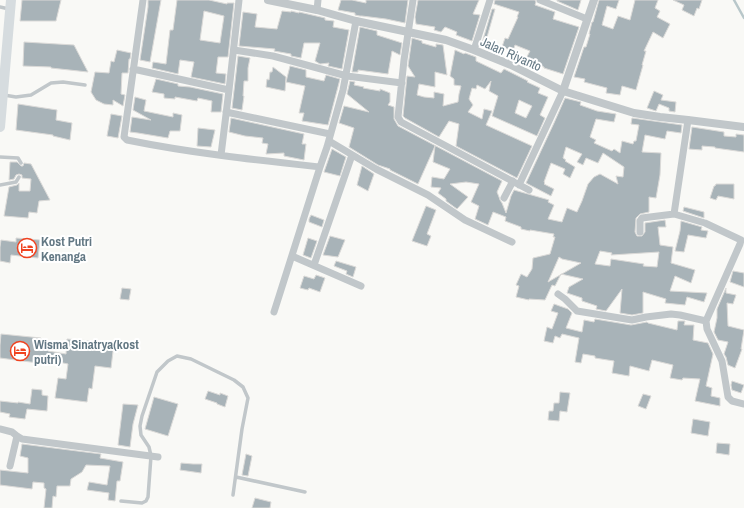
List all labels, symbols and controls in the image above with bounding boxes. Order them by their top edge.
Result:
street label: Jalan Riyanto [478,33,544,75]
place label: Kost Putri Kenanga [41,233,92,265]
hotel icon: Kost Putri Kenanga [16,237,38,259]
place label: Wisma Sinatrya(kost putri) [34,336,139,368]
hotel icon: Wisma Sinatrya(kost putri) [9,340,31,362]

